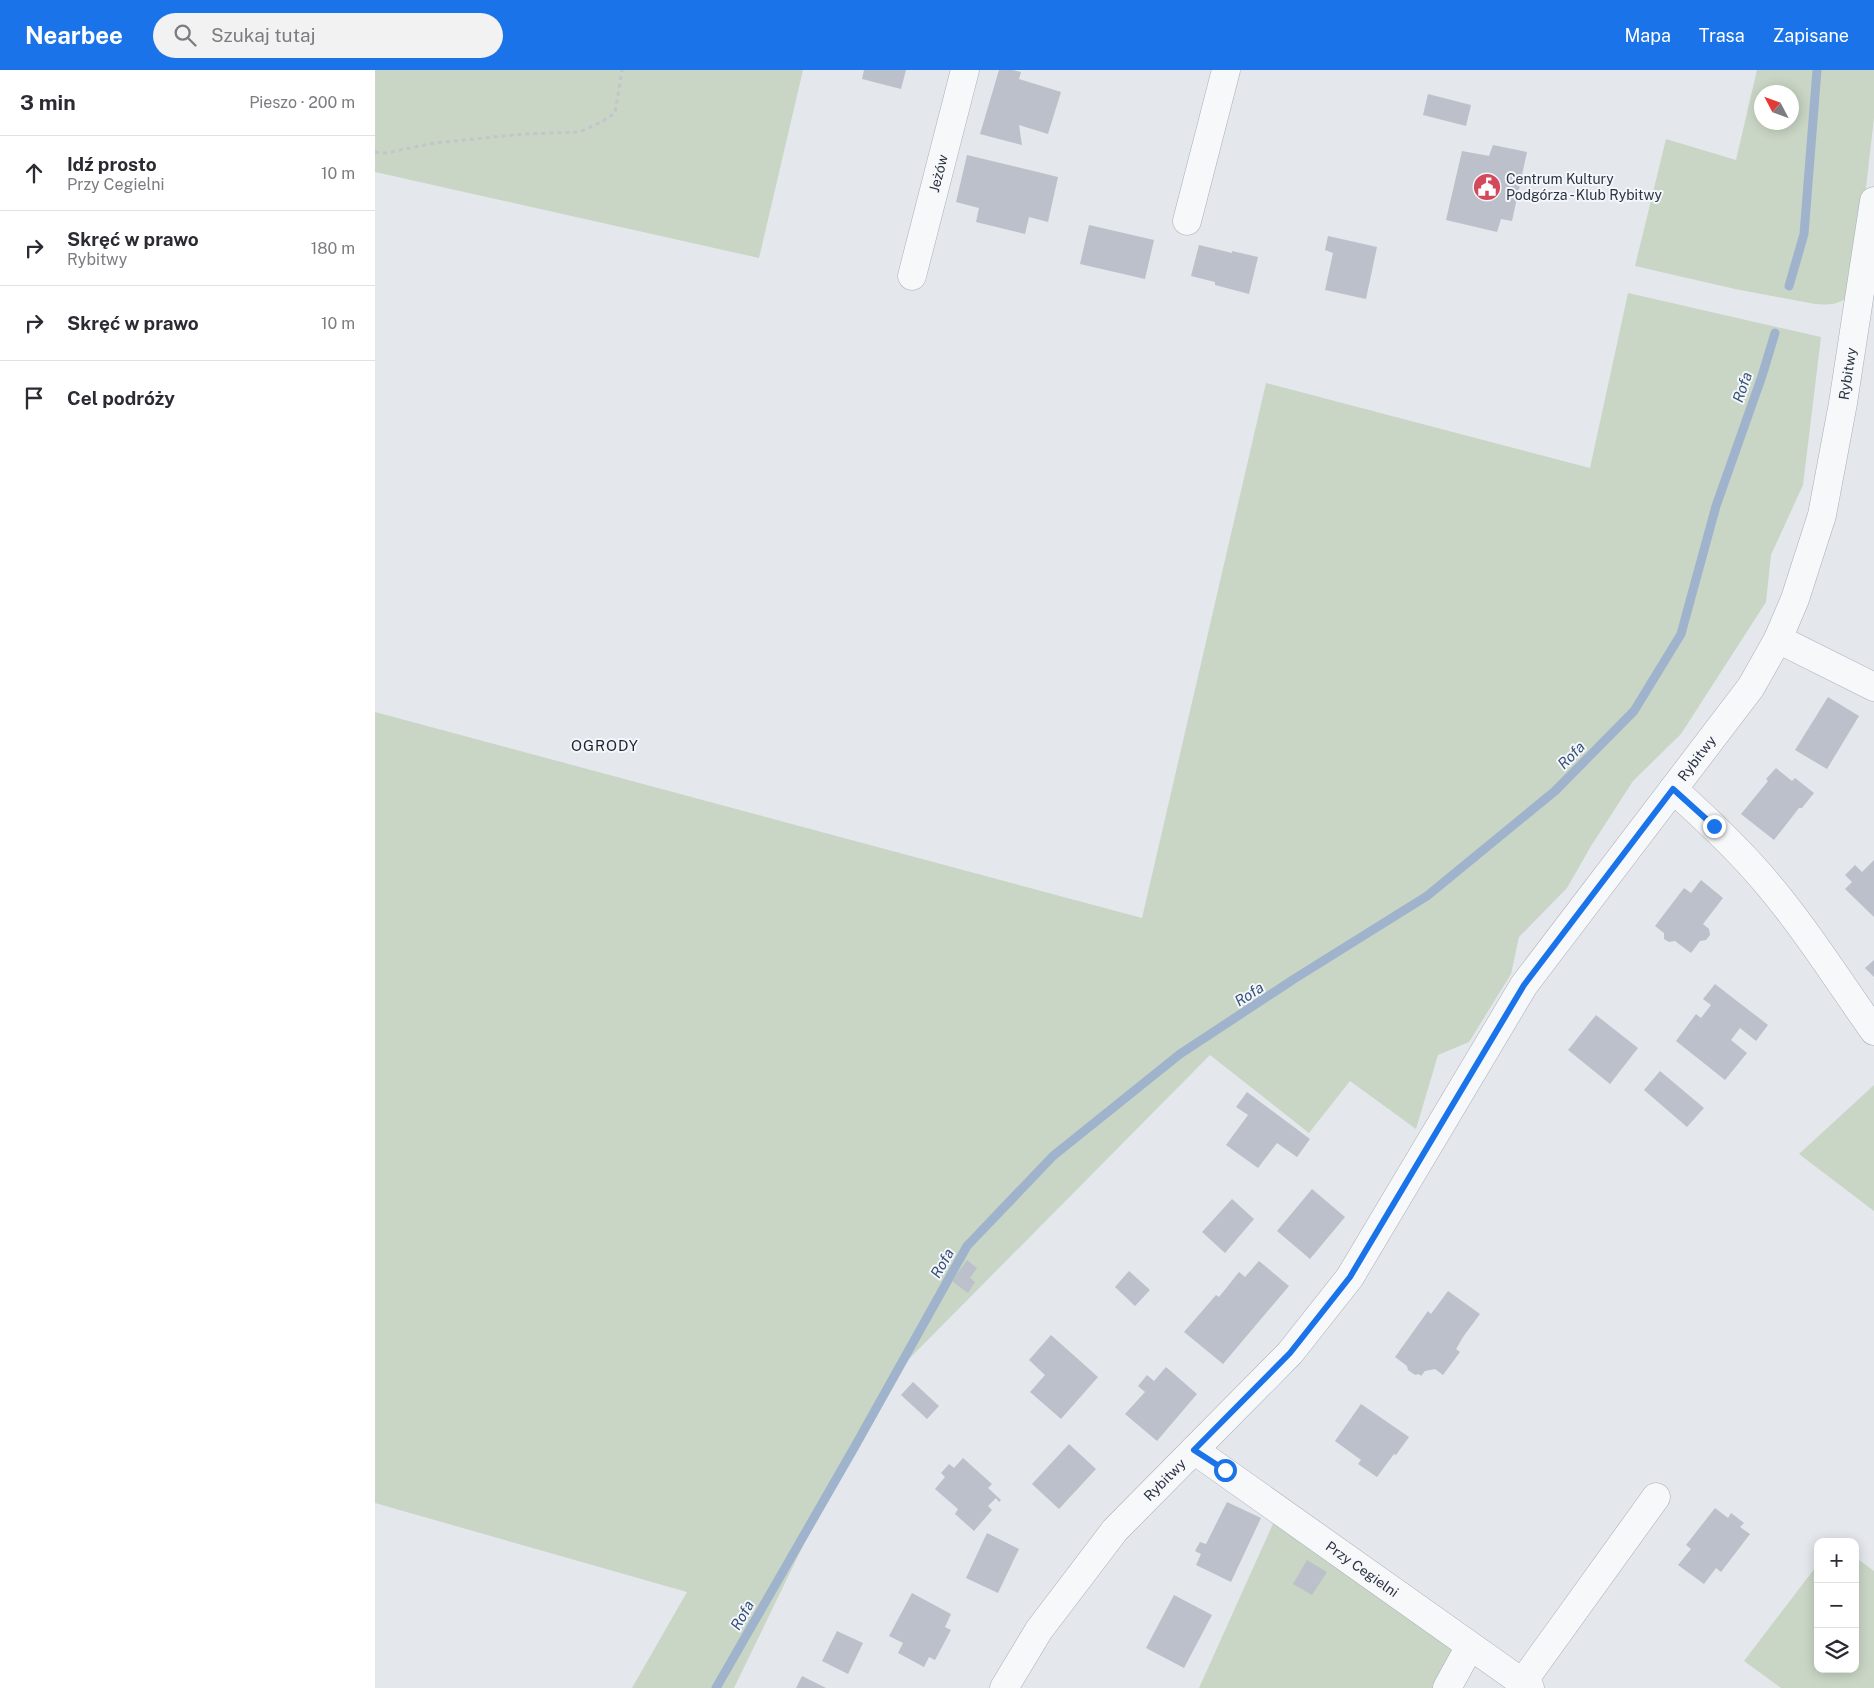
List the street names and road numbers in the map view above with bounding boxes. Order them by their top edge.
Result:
street label: Jeżów [926,153,951,194]
street label: Rybitwy [1836,346,1859,401]
street label: Rybitwy [1674,732,1719,784]
street label: Rybitwy [1140,1455,1189,1504]
street label: Przy Cegielni [1323,1538,1402,1600]

